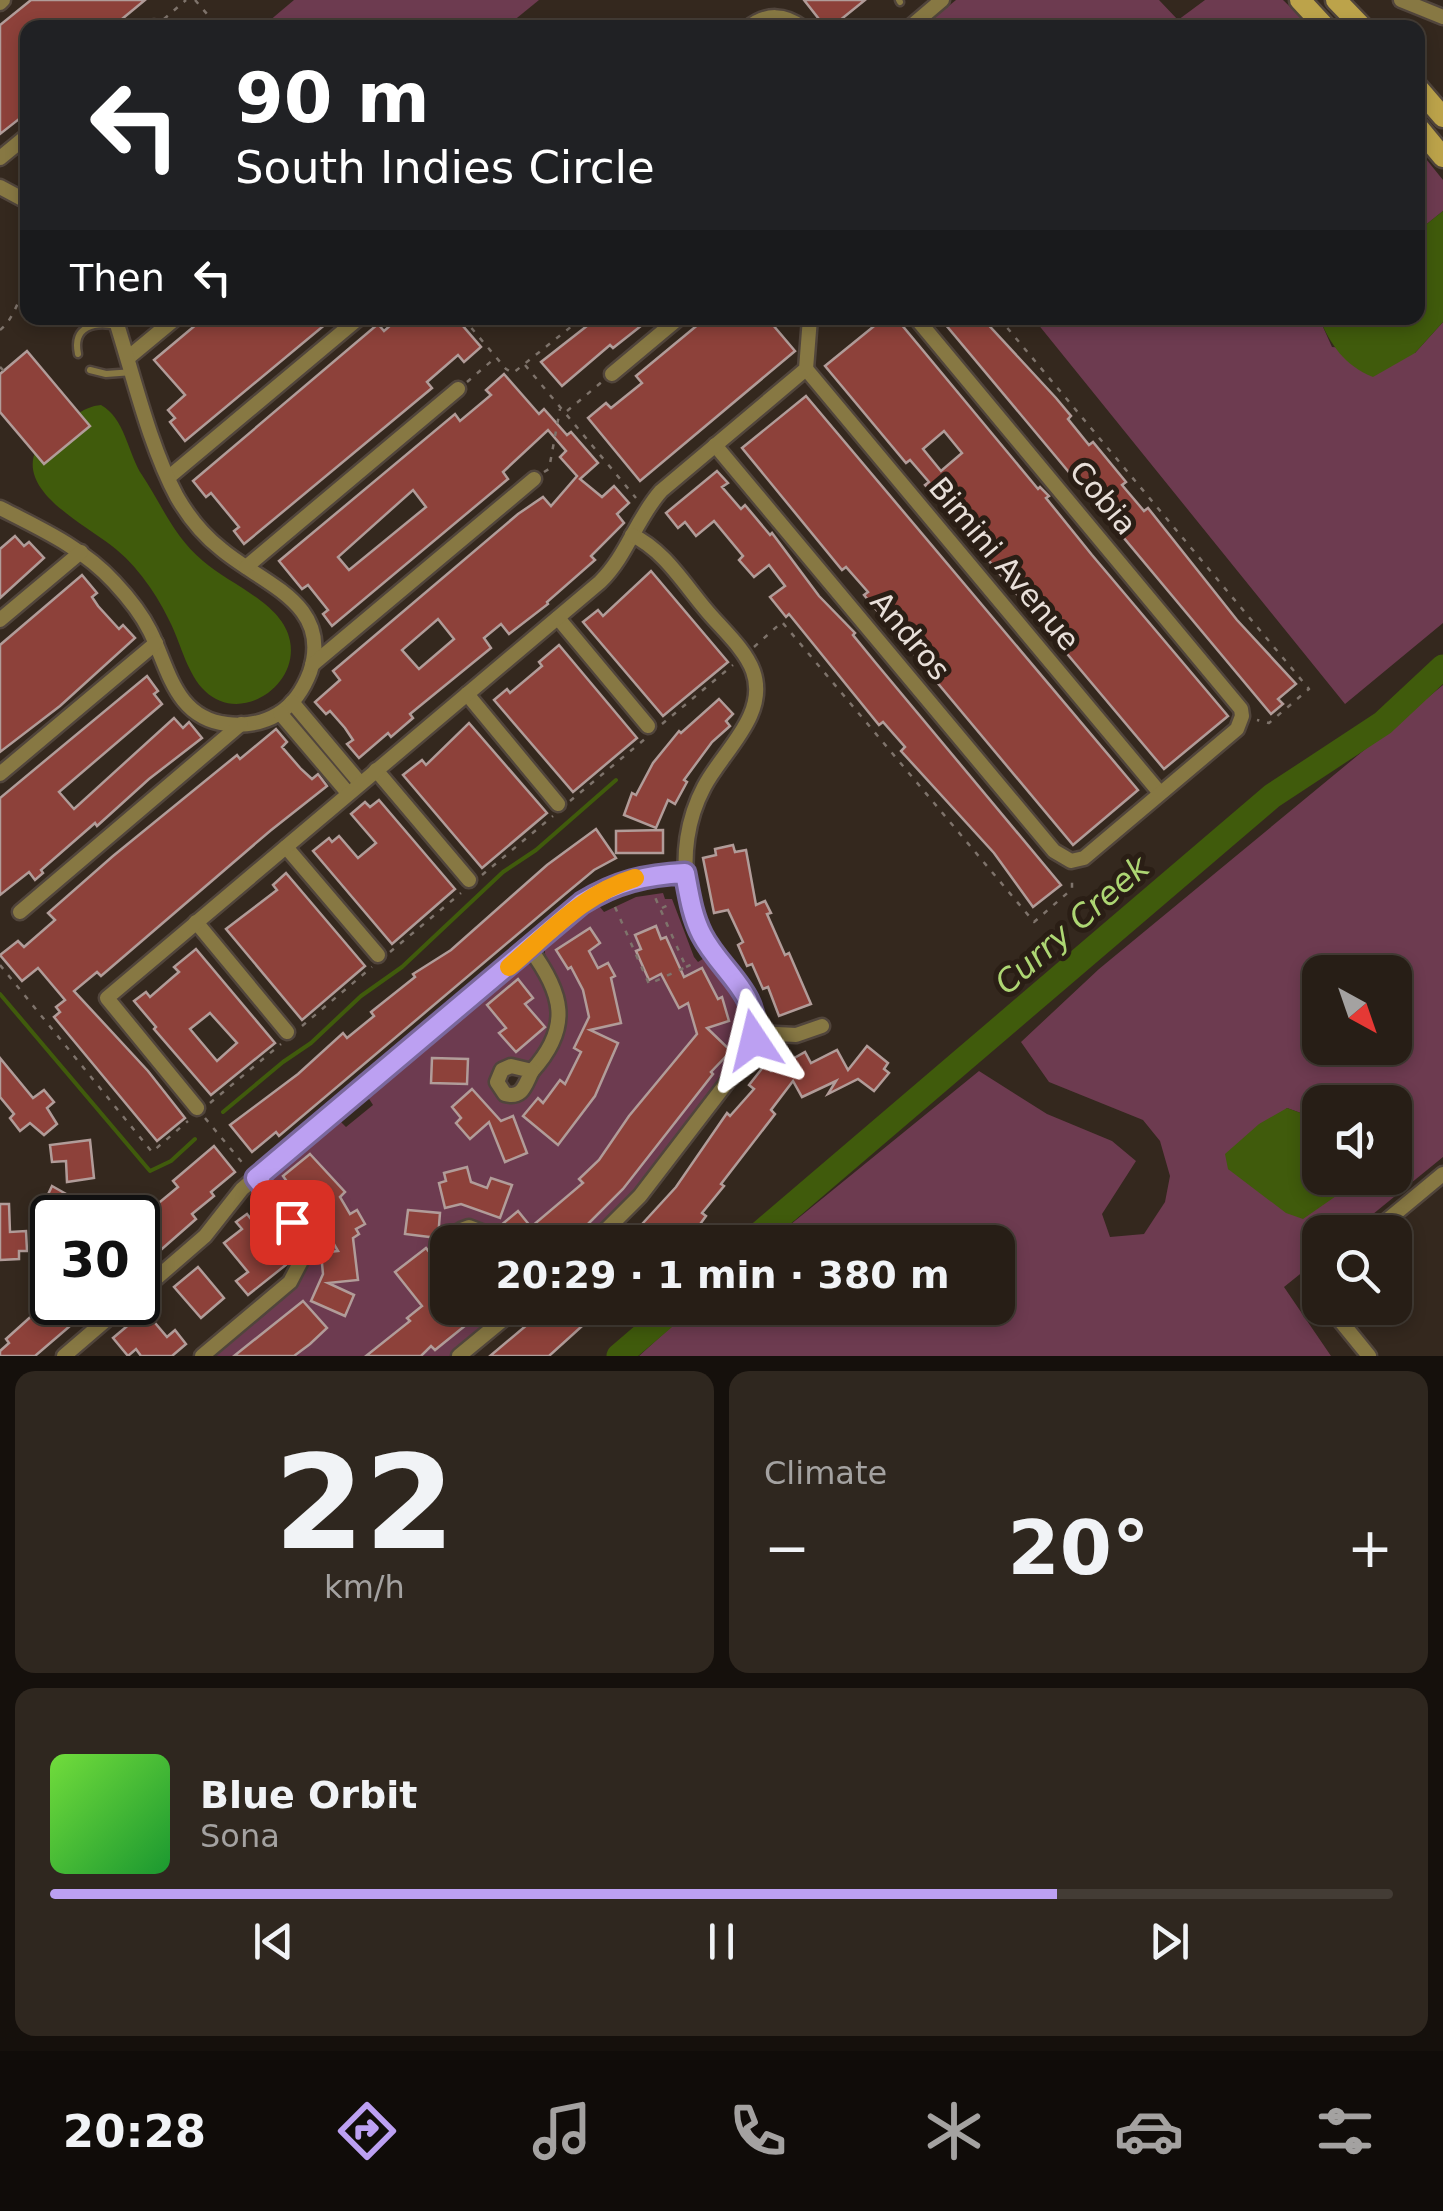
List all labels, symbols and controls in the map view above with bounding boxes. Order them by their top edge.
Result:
text: 90 m [235,57,430,139]
icon: left [70,60,200,190]
text: South Indies Circle [235,141,655,194]
icon: left [185,250,240,305]
text: Then [70,256,165,300]
street label: Cobia [1063,454,1144,542]
street label: Bimini Avenue [922,470,1087,657]
street label: Andros [863,584,957,687]
water label: Curry Creek [987,847,1158,1002]
north arrow [1302,955,1412,1065]
map controls [1302,955,1412,1325]
position arrow [702,988,806,1092]
button: sound [1302,1085,1412,1195]
pin [250,1180,335,1265]
speed limit sign: 30 [30,1195,160,1325]
icon: arrive [265,1195,320,1250]
button: search [1302,1215,1412,1325]
text: 20:29 · 1 min · 380 m [495,1253,950,1297]
text: 22 [274,1427,455,1579]
text: Climate [764,1454,887,1492]
text: 20° [1008,1504,1149,1592]
text: − [764,1516,810,1580]
text: + [1347,1516,1393,1580]
text: km/h [324,1568,405,1606]
text: Blue Orbit [200,1773,417,1817]
text: Sona [200,1817,280,1855]
icon: previous [246,1914,301,1969]
icon: pause [694,1914,749,1969]
icon: next [1142,1914,1197,1969]
icon: directions [332,2096,402,2166]
icon: music [527,2096,597,2166]
icon: phone [723,2096,793,2166]
icon: climate [919,2096,989,2166]
icon: car [1114,2096,1184,2166]
icon: filters [1310,2096,1380,2166]
text: 20:28 [63,2105,206,2158]

